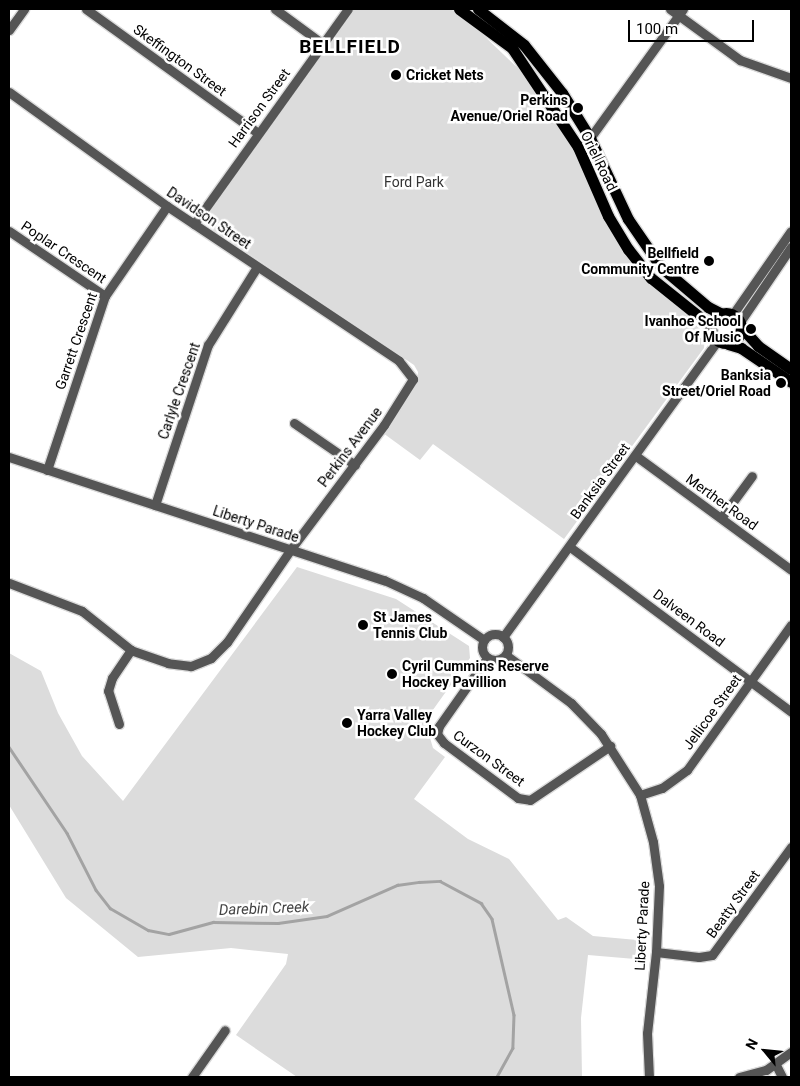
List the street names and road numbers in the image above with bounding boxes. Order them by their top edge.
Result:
street label: Skeffington Street [130,21,230,99]
street label: Harrison Street [225,65,293,151]
street label: Oriel Road [577,128,621,194]
street label: Davidson Street [164,184,254,252]
street label: Poplar Crescent [18,217,110,287]
street label: Garrett Crescent [51,290,101,392]
street label: Carlyle Crescent [155,340,203,442]
street label: Perkins Avenue [315,404,385,490]
street label: Banksia Street [567,440,633,522]
street label: Merther Road [683,470,761,534]
street label: Liberty Parade [211,502,301,546]
street label: Dalveen Road [650,586,728,650]
street label: Jellicoe Street [679,671,745,753]
street label: Curzon Street [450,726,528,790]
street label: Beatty Street [703,867,763,941]
street label: Liberty Parade [631,881,653,971]

